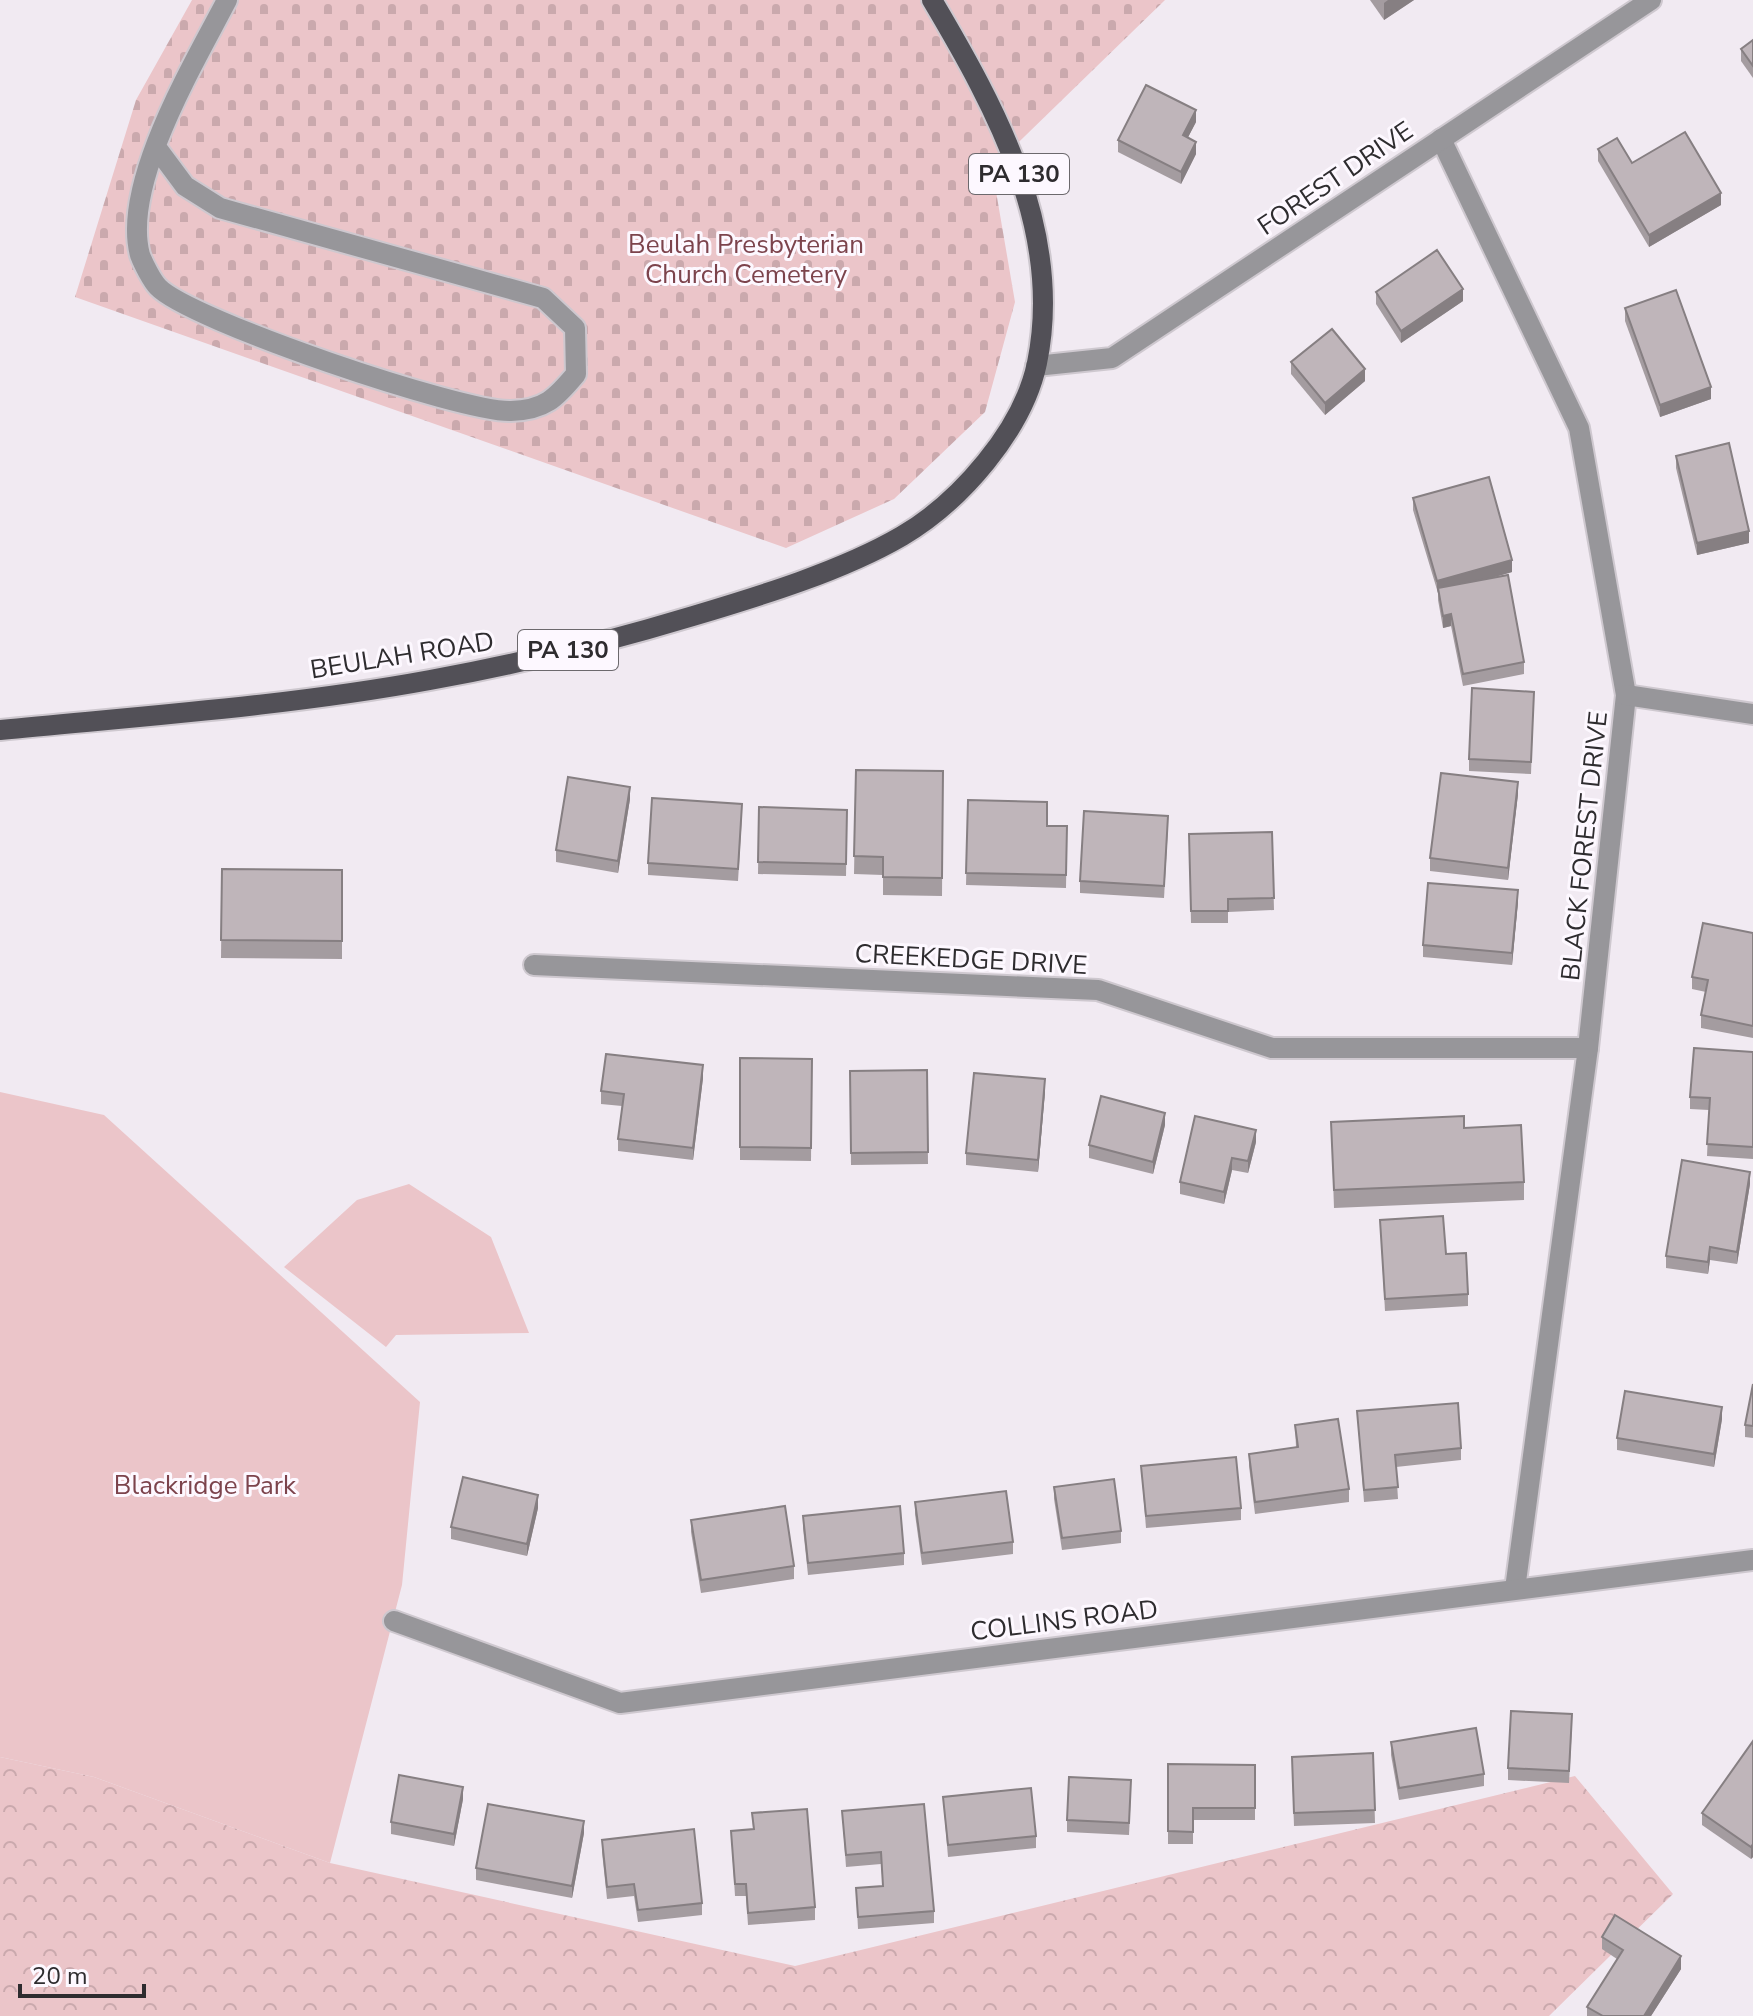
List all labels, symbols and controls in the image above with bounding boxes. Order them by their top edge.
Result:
street label: FOREST DRIVE [1251,113,1420,243]
road number: PA 130 [969,154,1069,194]
park label: Beulah Presbyterian Church Cemetery [628,227,864,292]
street label: BEULAH ROAD [308,624,497,687]
road number: PA 130 [518,630,618,670]
street label: BLACK FOREST DRIVE [1553,710,1616,982]
street label: CREEKEDGE DRIVE [854,936,1088,983]
park label: Blackridge Park [114,1468,297,1503]
street label: COLLINS ROAD [968,1592,1160,1649]
scale bar [20,1948,144,1998]
text: 20 m [32,1960,88,1992]

